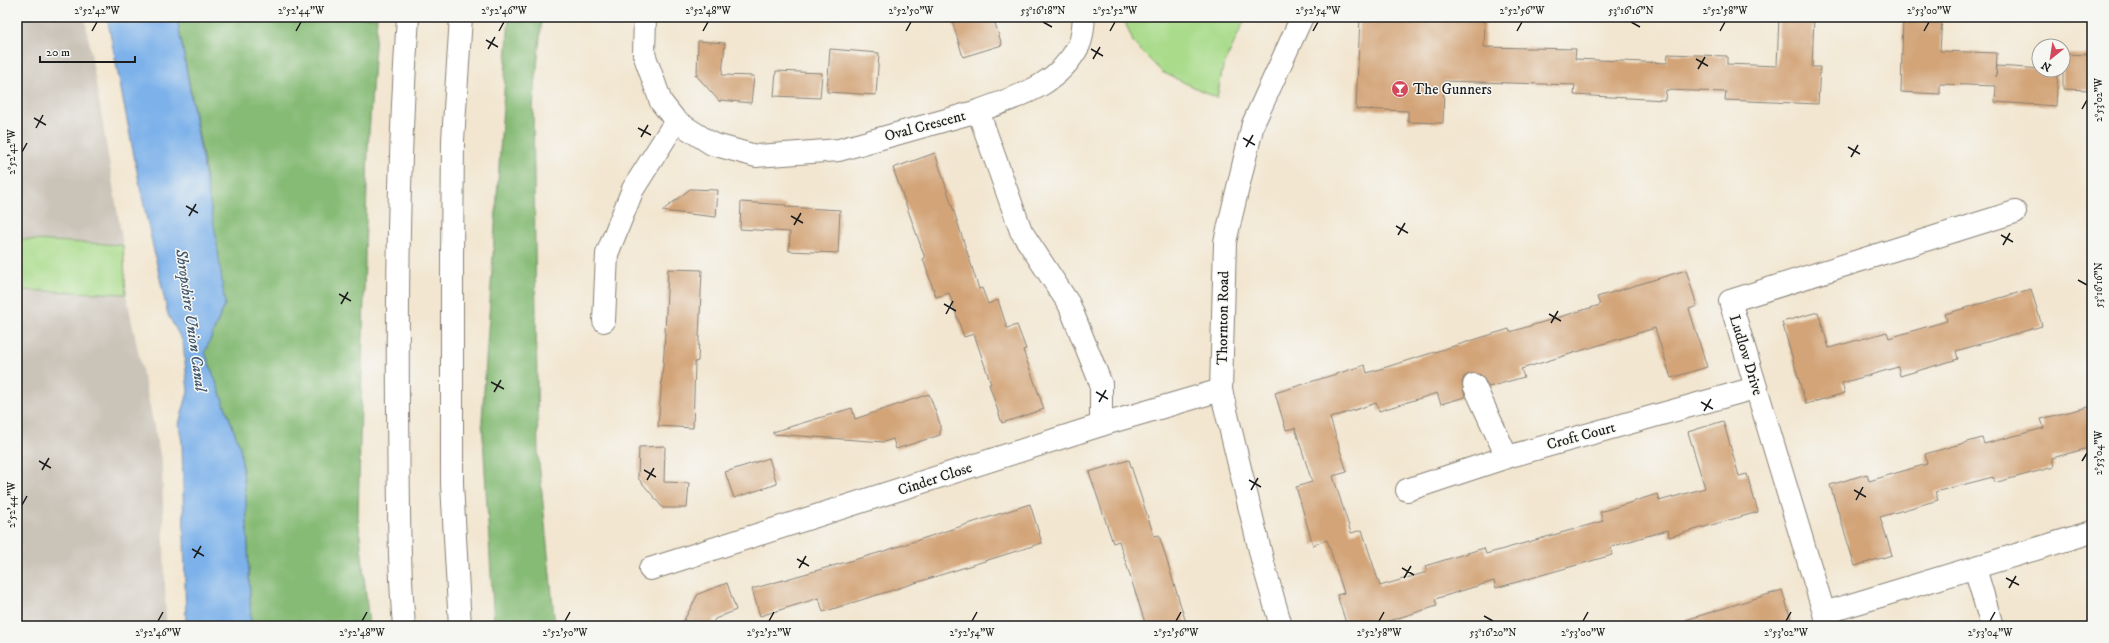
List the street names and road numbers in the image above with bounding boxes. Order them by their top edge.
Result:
street label: Oval Crescent [882,106,968,146]
street label: Thornton Road [1213,270,1233,365]
street label: Ludlow Drive [1725,312,1767,398]
street label: Croft Court [1545,418,1618,454]
street label: Cinder Close [895,458,975,500]

